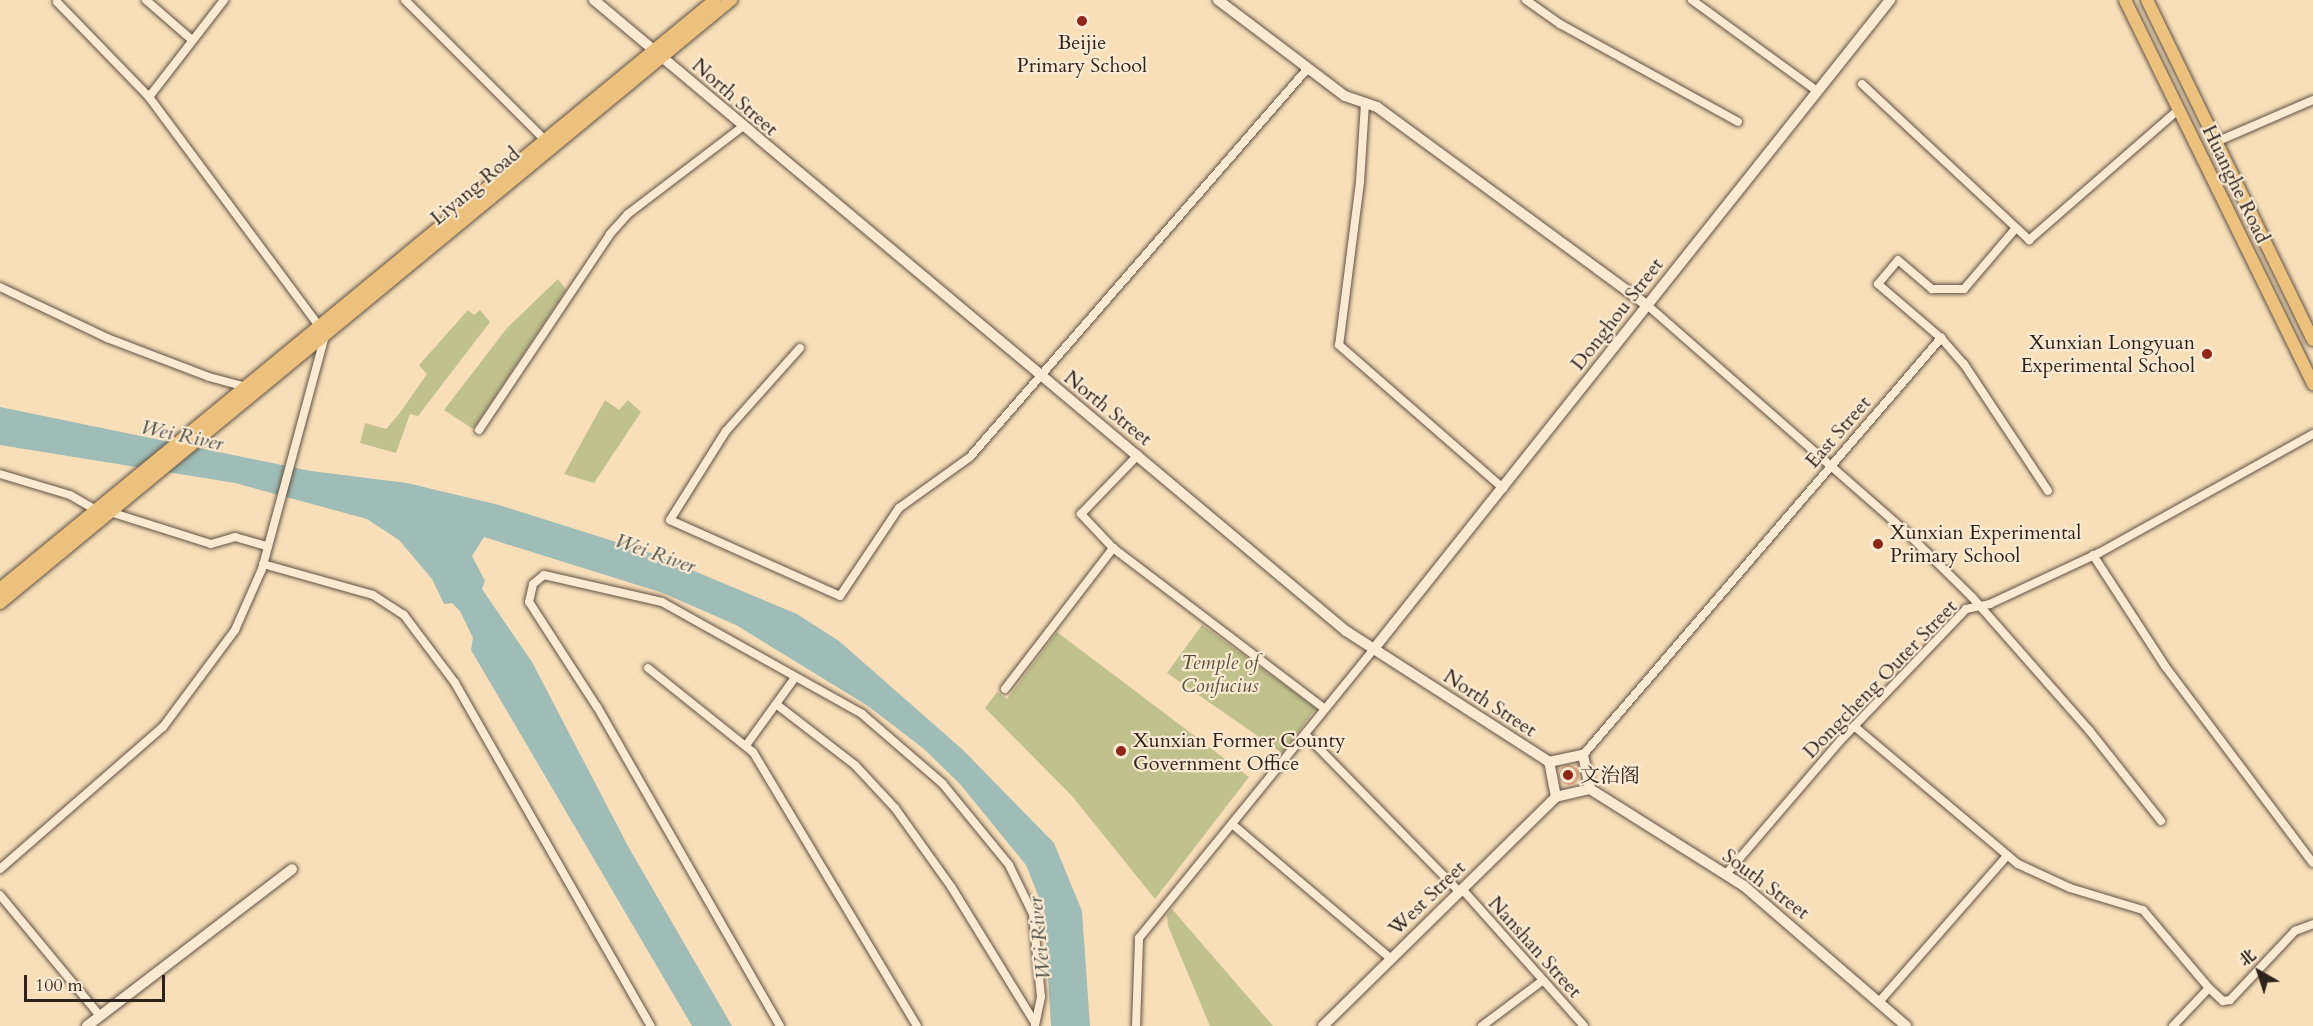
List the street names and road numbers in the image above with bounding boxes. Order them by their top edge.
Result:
street label: North Street [687,53,783,141]
street label: Huanghe Road [2197,121,2275,247]
street label: Liyang Road [426,142,524,230]
street label: Donghou Street [1566,253,1668,375]
street label: North Street [1059,365,1157,451]
street label: East Street [1800,391,1876,473]
street label: Dongcheng Outer Street [1798,595,1962,763]
street label: North Street [1439,664,1541,742]
street label: South Street [1718,844,1814,924]
street label: West Street [1384,855,1470,941]
street label: Nanshan Street [1483,891,1587,1003]

